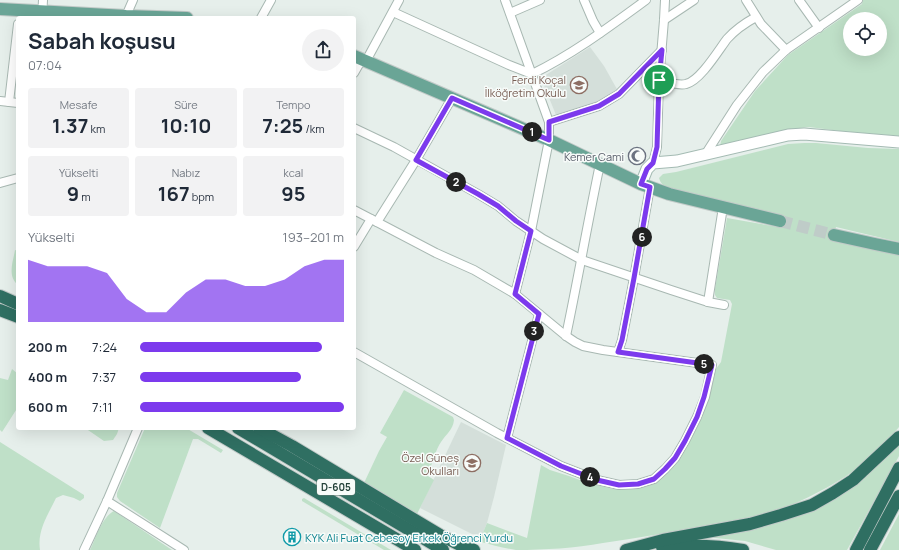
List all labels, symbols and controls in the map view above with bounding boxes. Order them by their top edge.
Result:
map controls [843,12,887,56]
button: locate [843,12,887,56]
text: Sabah koşusu [28,26,176,56]
button: share [302,29,344,71]
text: 07:04 [28,56,62,74]
pin [642,63,676,97]
icon: arrive [648,69,670,91]
place label: Ferdi Koçal İlköğretim Okulu [485,72,566,100]
school or university icon: Ferdi Koçal İlköğretim Okulu [569,75,589,95]
text: Mesafe [60,97,98,112]
text: Süre [174,97,198,112]
text: Tempo [276,97,310,112]
text: 1.37 [52,112,88,139]
text: 10:10 [161,112,211,139]
text: 7:25 [262,112,303,139]
text: km [88,121,105,136]
text: /km [303,121,325,136]
pin: 1 [522,122,542,142]
text: 1 [530,124,534,139]
mosque icon: Kemer Cami [627,146,647,166]
place label: Kemer Cami [564,149,624,164]
text: Yükselti [59,165,98,180]
text: Nabız [172,165,200,180]
text: kcal [283,165,303,180]
pin: 2 [446,172,466,192]
text: 2 [453,174,459,189]
text: 9 [67,180,79,207]
text: 167 [158,180,190,207]
text: 95 [281,180,305,207]
text: m [79,189,91,204]
text: bpm [190,189,214,204]
pin: 6 [632,227,652,247]
text: Yükselti [28,228,74,246]
text: 193–201 m [283,228,344,246]
text: 6 [639,229,645,244]
pin: 3 [524,321,544,341]
text: 3 [531,323,537,338]
text: 200 m [28,338,67,356]
text: 7:24 [92,338,117,356]
pin: 5 [694,354,714,374]
text: 5 [701,356,707,371]
text: 400 m [28,368,67,386]
text: 7:37 [92,368,116,386]
text: 600 m [28,398,67,416]
text: 7:11 [92,398,113,416]
place label: Özel Güneş Okulları [401,450,459,478]
school or university icon: Özel Güneş Okulları [462,453,482,473]
pin: 4 [580,467,600,487]
text: 4 [587,469,593,484]
road number: D-605 [317,479,355,495]
building icon: KYK Ali Fuat Cebesoy Erkek Öğrenci Yurdu [282,527,302,547]
place label: KYK Ali Fuat Cebesoy Erkek Öğrenci Yurdu [305,530,513,545]

